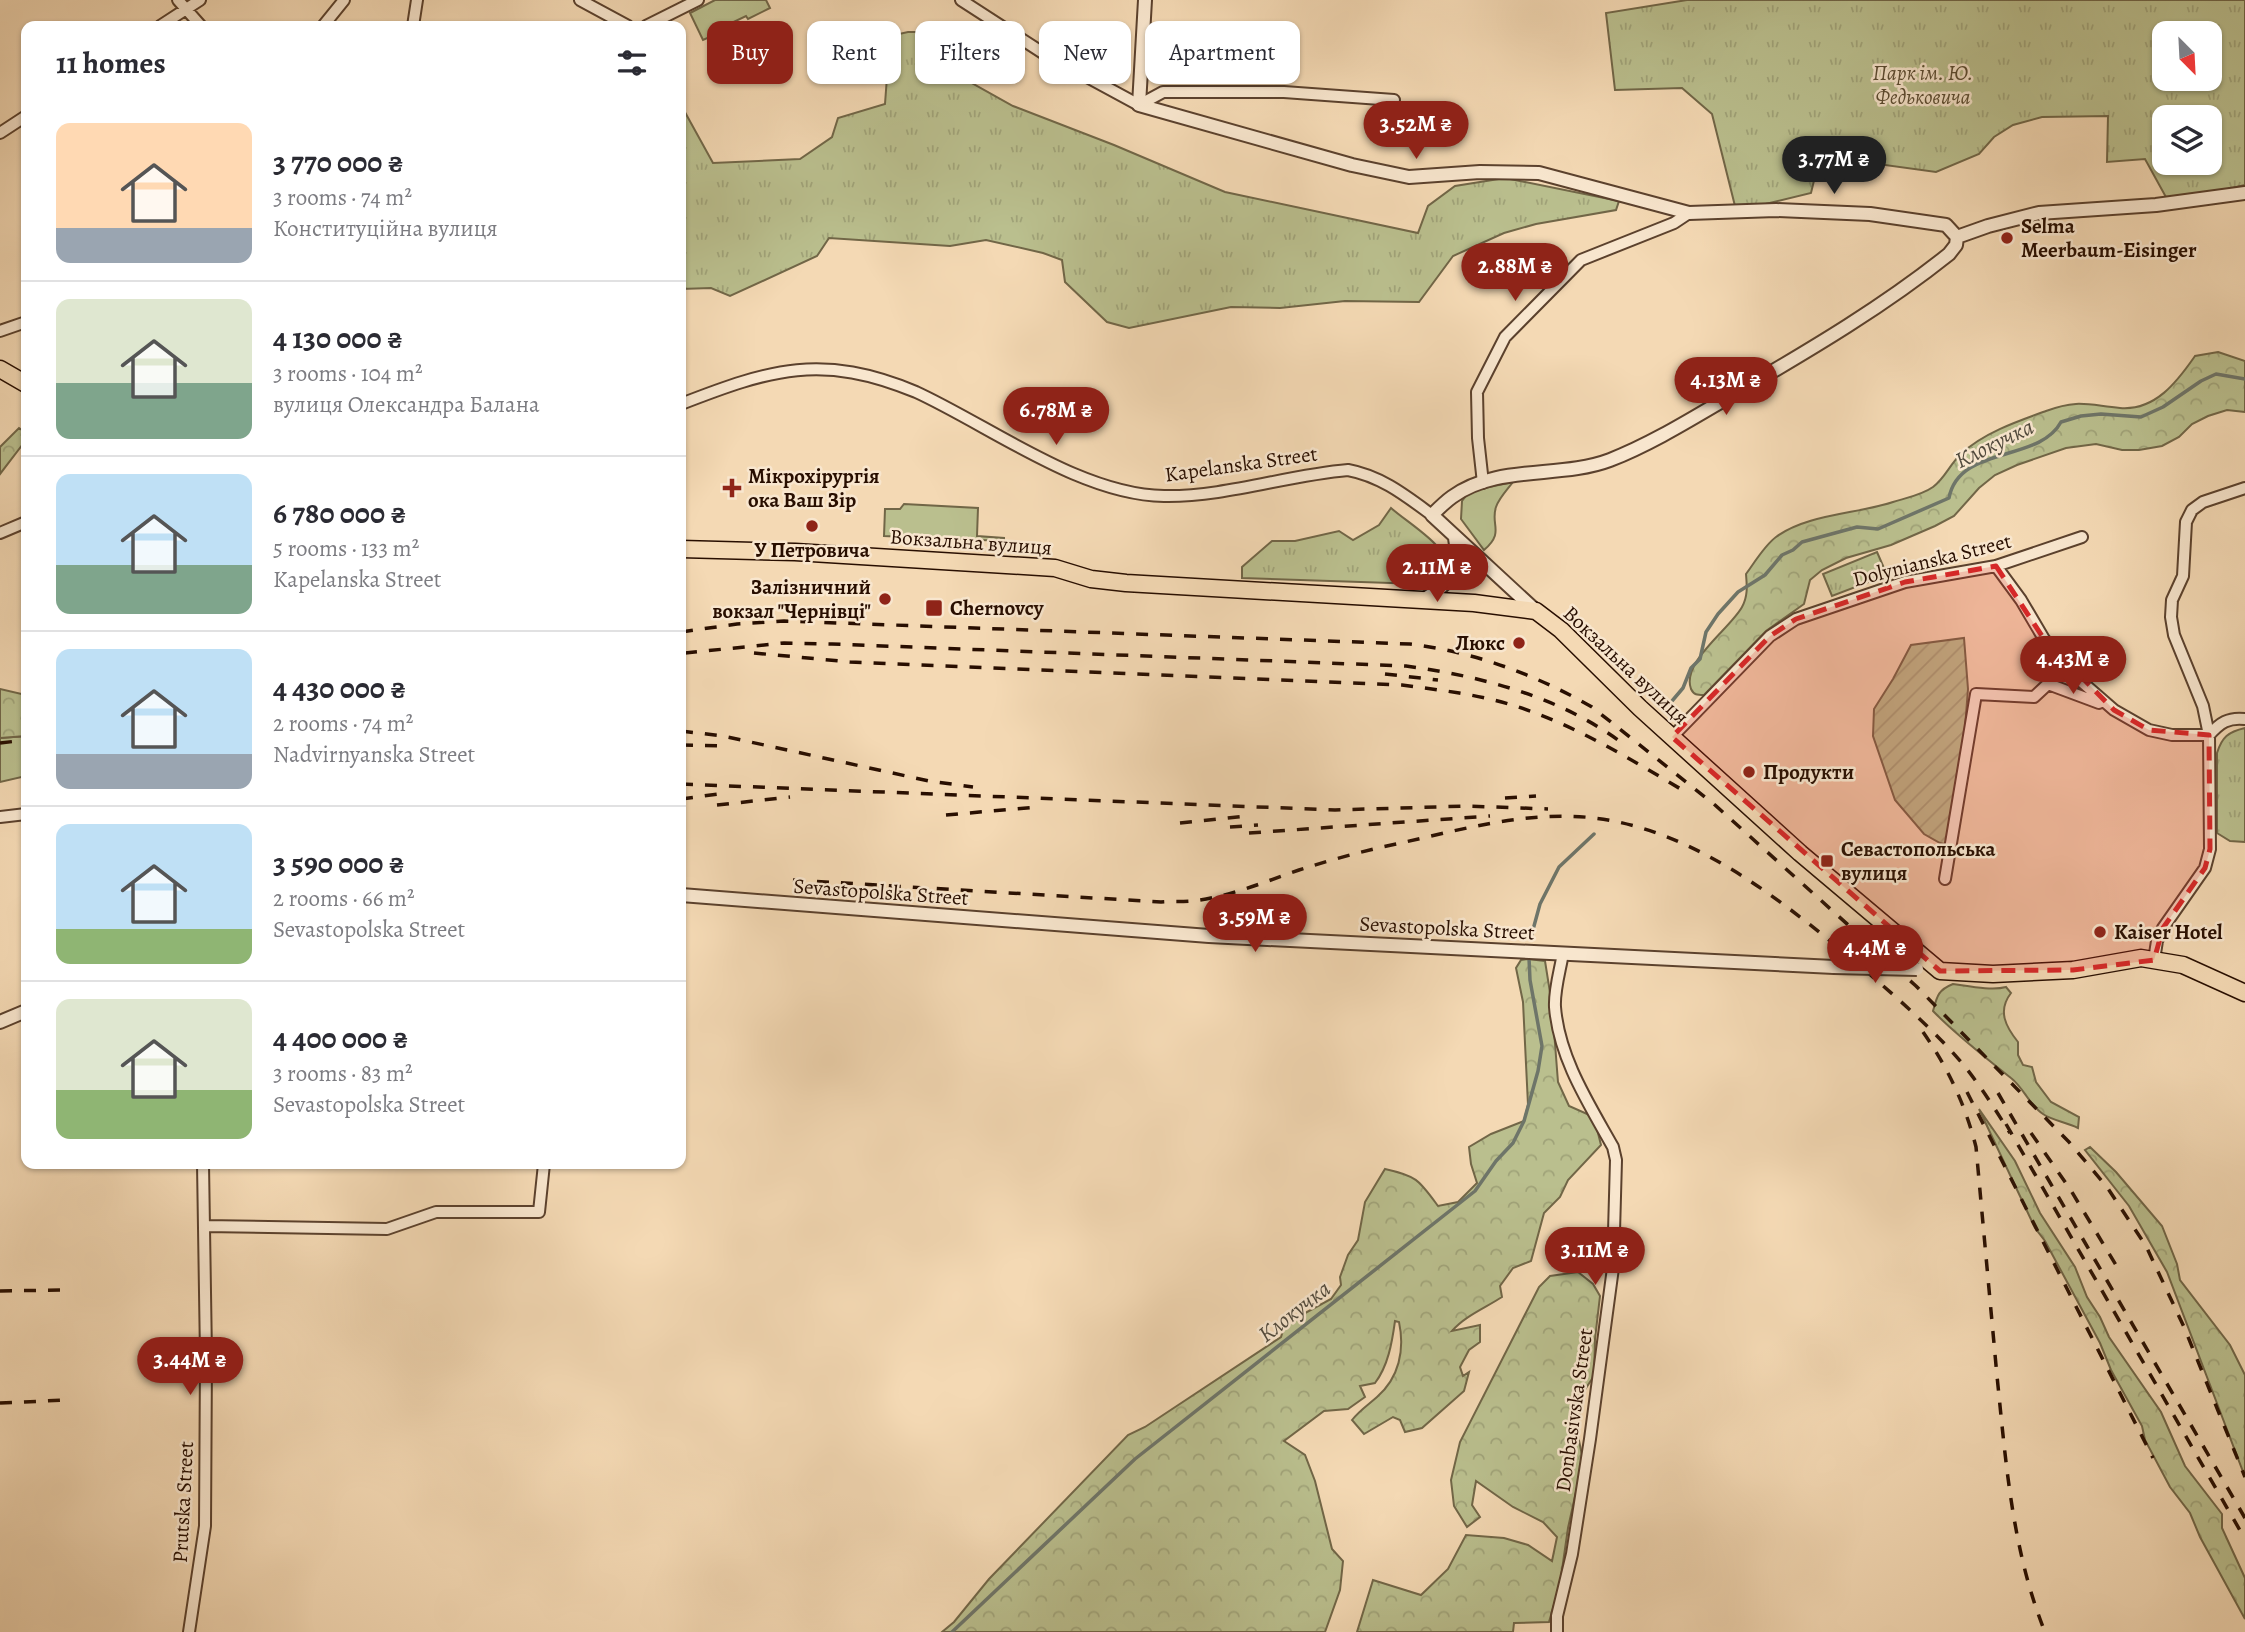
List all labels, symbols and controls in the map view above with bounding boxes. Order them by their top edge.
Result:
chip: Buy [707,21,793,84]
chip: Rent [807,21,901,84]
chip: Filters [915,21,1025,84]
chip: New [1039,21,1131,84]
chip: Apartment [1145,21,1300,84]
north arrow [2152,21,2222,91]
map controls [2152,21,2222,175]
text: 11 homes [56,43,166,83]
icon: filters [613,44,651,82]
park label: Парк ім. Ю. Федьковича [1873,59,1973,111]
pin: 3.52M ₴ [1351,102,1481,161]
button: layers [2152,105,2222,175]
text: 3.52M ₴ [1380,108,1452,139]
pin: 3.77M ₴ [1769,136,1899,196]
text: 3 770 000 ₴ [273,142,404,182]
text: 3.77M ₴ [1798,143,1870,174]
icon: home [112,151,196,235]
text: 3 rooms · 74 m² [273,182,412,213]
place label: Selma Meerbaum-Eisinger [2021,212,2197,264]
text: Конституційна вулиця [273,213,498,244]
marker: Selma Meerbaum-Eisinger [1999,230,2015,246]
pin: 2.88M ₴ [1450,244,1580,303]
text: 2.88M ₴ [1477,250,1553,281]
text: 4 130 000 ₴ [273,318,403,358]
icon: home [112,327,196,411]
text: 3 rooms · 104 m² [273,358,422,389]
pin: 4.13M ₴ [1661,358,1791,417]
text: 4.13M ₴ [1691,364,1761,395]
pin: 6.78M ₴ [991,388,1121,447]
text: вулиця Олександра Балана [273,389,540,420]
text: 6.78M ₴ [1019,394,1093,425]
water label: Клокучка [1950,411,2039,476]
street label: Kapelanska Street [1163,439,1319,489]
place label: Мікрохірургія ока Ваш Зір [748,462,880,514]
marker: Мікрохірургія ока Ваш Зір [722,478,742,498]
text: 6 780 000 ₴ [273,493,406,533]
icon: home [112,502,196,586]
marker: У Петровича [804,518,820,534]
street label: Вокзальна вулиця [889,522,1053,562]
street label: Dolynianska Street [1850,527,2014,593]
text: 5 rooms · 133 m² [273,533,419,564]
place label: У Петровича [754,536,870,564]
pin: 2.11M ₴ [1372,544,1502,604]
text: 2.11M ₴ [1402,551,1472,582]
text: Kapelanska Street [273,564,441,595]
place label: Залізничний вокзал "Чернівці" [712,573,871,625]
marker: Залізничний вокзал "Чернівці" [877,591,893,607]
place label: Chernovcy [950,594,1045,622]
marker: Chernovcy [924,598,944,618]
street label: Вокзальна вулиця [1557,599,1695,731]
place label: Люкс [1455,629,1505,657]
marker: Люкс [1511,635,1527,651]
pin: 4.43M ₴ [2008,636,2138,696]
text: 4.43M ₴ [2036,643,2110,674]
text: 4 430 000 ₴ [273,668,406,708]
icon: home [112,677,196,761]
text: 2 rooms · 74 m² [273,708,413,739]
text: Nadvirnyanska Street [273,739,475,770]
place label: Продукти [1763,758,1854,786]
marker: Продукти [1741,764,1757,780]
place label: Севастопольська вулиця [1841,835,1996,887]
text: 3 590 000 ₴ [273,843,405,883]
icon: home [112,852,196,936]
marker: Севастопольська вулиця [1819,853,1835,869]
street label: Sevastopolska Street [793,872,970,912]
text: 2 rooms · 66 m² [273,883,415,914]
pin: 3.59M ₴ [1190,894,1320,954]
text: 3.59M ₴ [1219,901,1291,932]
street label: Sevastopolska Street [1359,909,1535,947]
text: Sevastopolska Street [273,914,465,945]
place label: Kaiser Hotel [2114,918,2223,946]
marker: Kaiser Hotel [2092,924,2108,940]
pin: 4.4M ₴ [1818,926,1932,985]
text: 4.4M ₴ [1843,932,1907,963]
text: 4 400 000 ₴ [273,1018,408,1058]
icon: home [112,1027,196,1111]
text: 3 rooms · 83 m² [273,1058,413,1089]
text: Sevastopolska Street [273,1089,465,1120]
pin: 3.11M ₴ [1530,1228,1660,1287]
text: 3.11M ₴ [1561,1234,1629,1265]
water label: Клокучка [1252,1273,1337,1350]
street label: Donbasivska Street [1549,1326,1599,1494]
pin: 3.44M ₴ [125,1338,255,1397]
text: 3.44M ₴ [153,1344,227,1375]
street label: Prutska Street [166,1440,200,1564]

